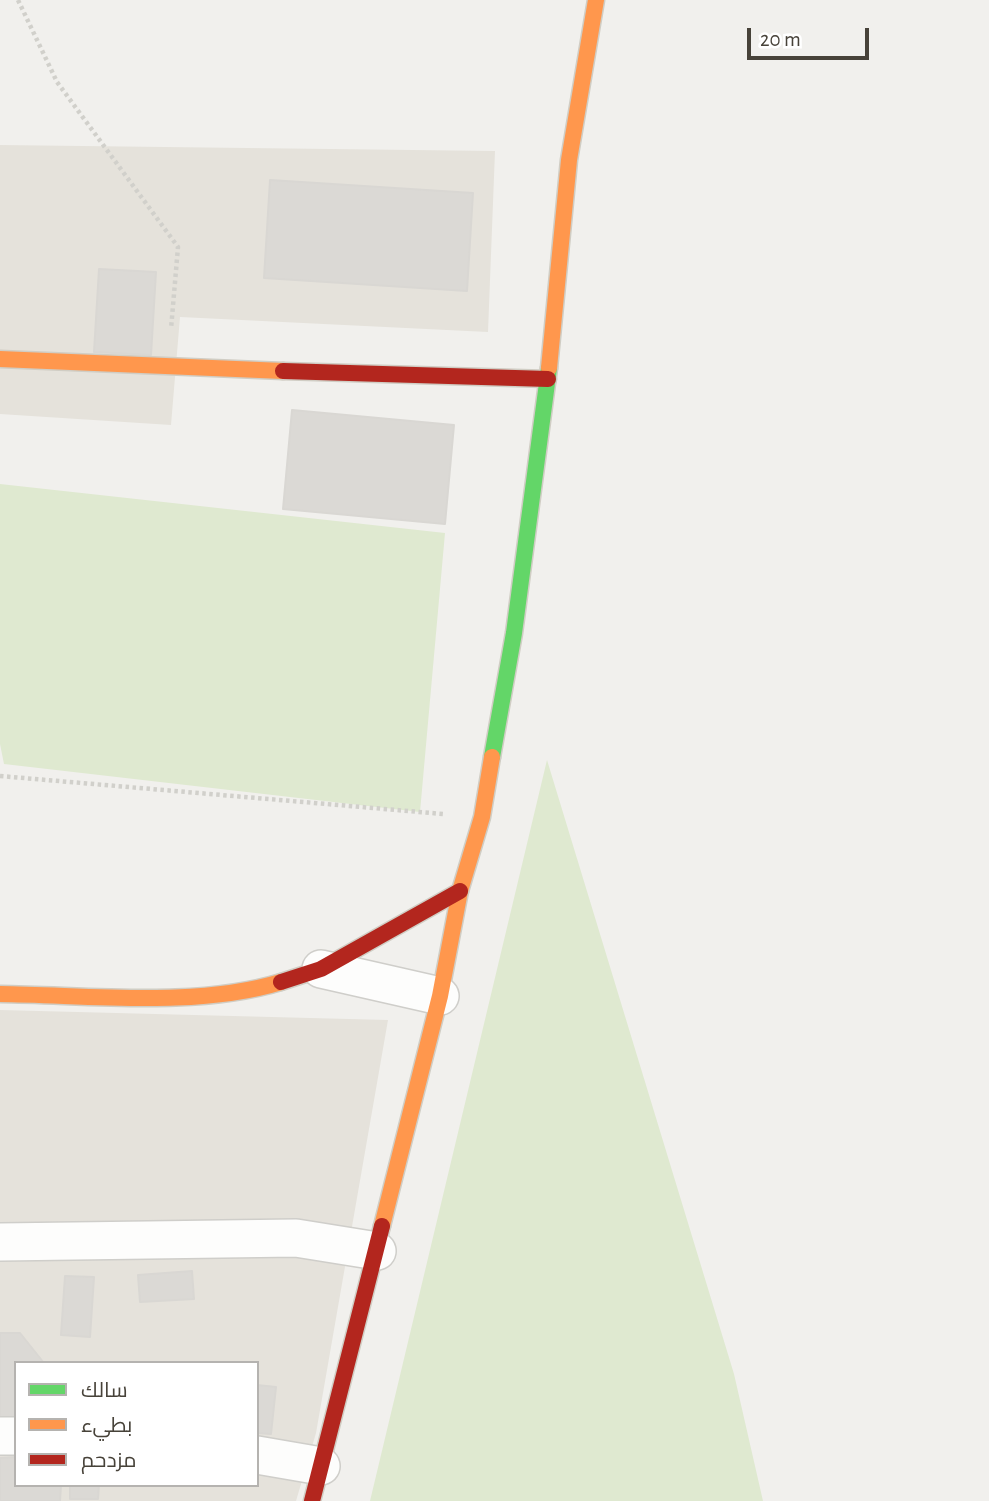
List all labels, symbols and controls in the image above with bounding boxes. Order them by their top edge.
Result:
scale bar [751,14,874,58]
text: 20 m [760,29,801,50]
legend [14,1361,259,1487]
text: سالك [81,1380,128,1401]
text: بطيء [81,1415,132,1436]
text: مزدحم [81,1450,136,1471]

